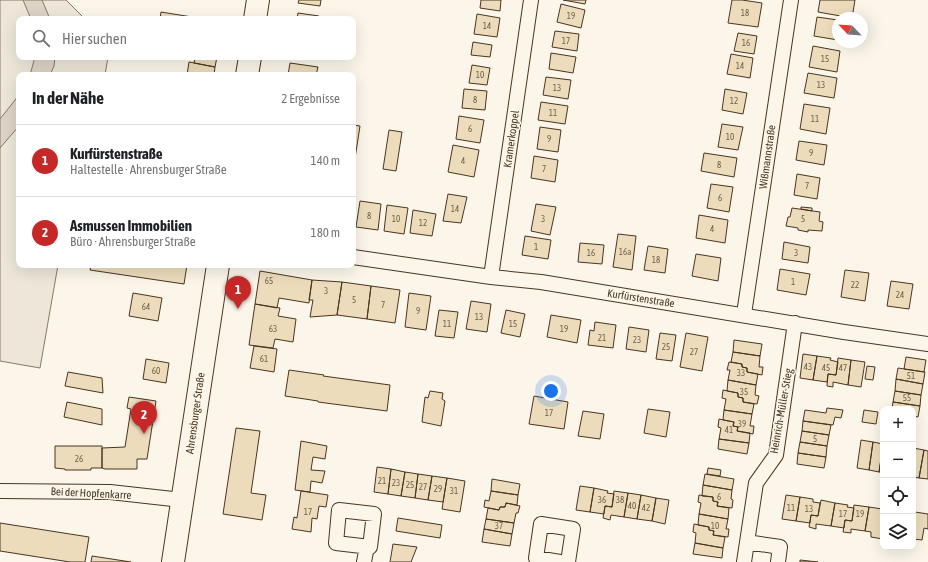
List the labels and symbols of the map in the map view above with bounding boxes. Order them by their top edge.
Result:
house number: 18 [741,8,749,18]
house number: 19 [567,11,575,21]
north arrow [832,12,868,48]
house number: 14 [483,21,491,31]
house number: 17 [562,36,570,46]
house number: 16 [742,38,750,48]
house number: 15 [821,54,829,64]
house number: 14 [736,61,744,71]
house number: 10 [476,70,484,80]
house number: 13 [817,80,825,90]
house number: 13 [553,83,561,93]
house number: 8 [473,95,477,105]
house number: 12 [730,96,738,106]
house number: 11 [549,108,557,118]
street label: Kramerkoppel [501,109,521,168]
house number: 11 [811,114,819,124]
house number: 6 [468,124,472,134]
street label: Wißmannstraße [757,124,777,190]
house number: 10 [726,132,734,142]
house number: 9 [547,134,551,144]
house number: 9 [809,148,813,158]
house number: 4 [461,156,465,166]
house number: 8 [717,160,721,170]
house number: 7 [542,164,546,174]
house number: 7 [805,181,809,191]
house number: 6 [718,193,722,203]
house number: 14 [451,204,459,214]
house number: 8 [367,211,371,221]
house number: 10 [392,214,400,224]
house number: 3 [541,214,545,224]
house number: 5 [801,214,805,224]
house number: 12 [419,218,427,228]
house number: 4 [710,224,714,234]
house number: 1 [534,242,538,252]
house number: 16a [619,247,631,257]
house number: 16 [587,248,595,258]
house number: 3 [794,248,798,258]
house number: 18 [652,255,660,265]
pin: 1 [225,276,251,309]
house number: 65 [265,276,273,286]
house number: 1 [791,277,795,287]
house number: 22 [851,280,859,290]
house number: 3 [324,286,328,296]
street label: Kurfürstenstraße [607,287,675,309]
house number: 24 [896,290,904,300]
house number: 5 [352,295,356,305]
house number: 7 [381,300,385,310]
house number: 64 [142,302,150,312]
house number: 9 [416,306,420,316]
house number: 13 [475,312,483,322]
house number: 11 [443,319,451,329]
house number: 15 [509,319,517,329]
house number: 63 [269,324,277,334]
house number: 19 [560,324,568,334]
house number: 21 [598,333,606,343]
house number: 23 [633,335,641,345]
house number: 25 [662,342,670,352]
house number: 27 [690,347,698,357]
house number: 61 [260,354,268,364]
house number: 43 [804,362,812,372]
house number: 45 [822,363,830,373]
house number: 47 [839,363,847,373]
house number: 60 [152,366,160,376]
street label: Heinrich-Müller-Stieg [768,367,794,455]
house number: 33 [737,368,745,378]
house number: 51 [907,371,915,381]
street label: Ahrensburger Straße [183,372,207,454]
your location [541,381,561,401]
house number: 35 [740,387,748,397]
house number: 55 [903,393,911,403]
pin: 2 [131,401,157,434]
house number: 17 [545,408,553,418]
house number: 39 [738,419,746,429]
house number: 41 [725,425,733,435]
house number: 5 [813,434,817,444]
house number: 26 [75,454,83,464]
house number: 21 [378,476,386,486]
house number: 23 [392,478,400,488]
house number: 25 [406,480,414,490]
house number: 27 [419,482,427,492]
house number: 29 [434,484,442,494]
street label: Bei der Hopfenkarre [50,485,132,501]
house number: 31 [450,486,458,496]
house number: 6 [717,492,721,502]
house number: 36 [598,495,606,505]
house number: 38 [616,495,624,505]
house number: 40 [628,501,636,511]
house number: 42 [642,503,650,513]
house number: 11 [787,503,795,513]
house number: 13 [805,504,813,514]
house number: 17 [304,507,312,517]
house number: 17 [839,509,847,519]
house number: 19 [856,509,864,519]
house number: 37 [495,521,503,531]
house number: 10 [711,521,719,531]

